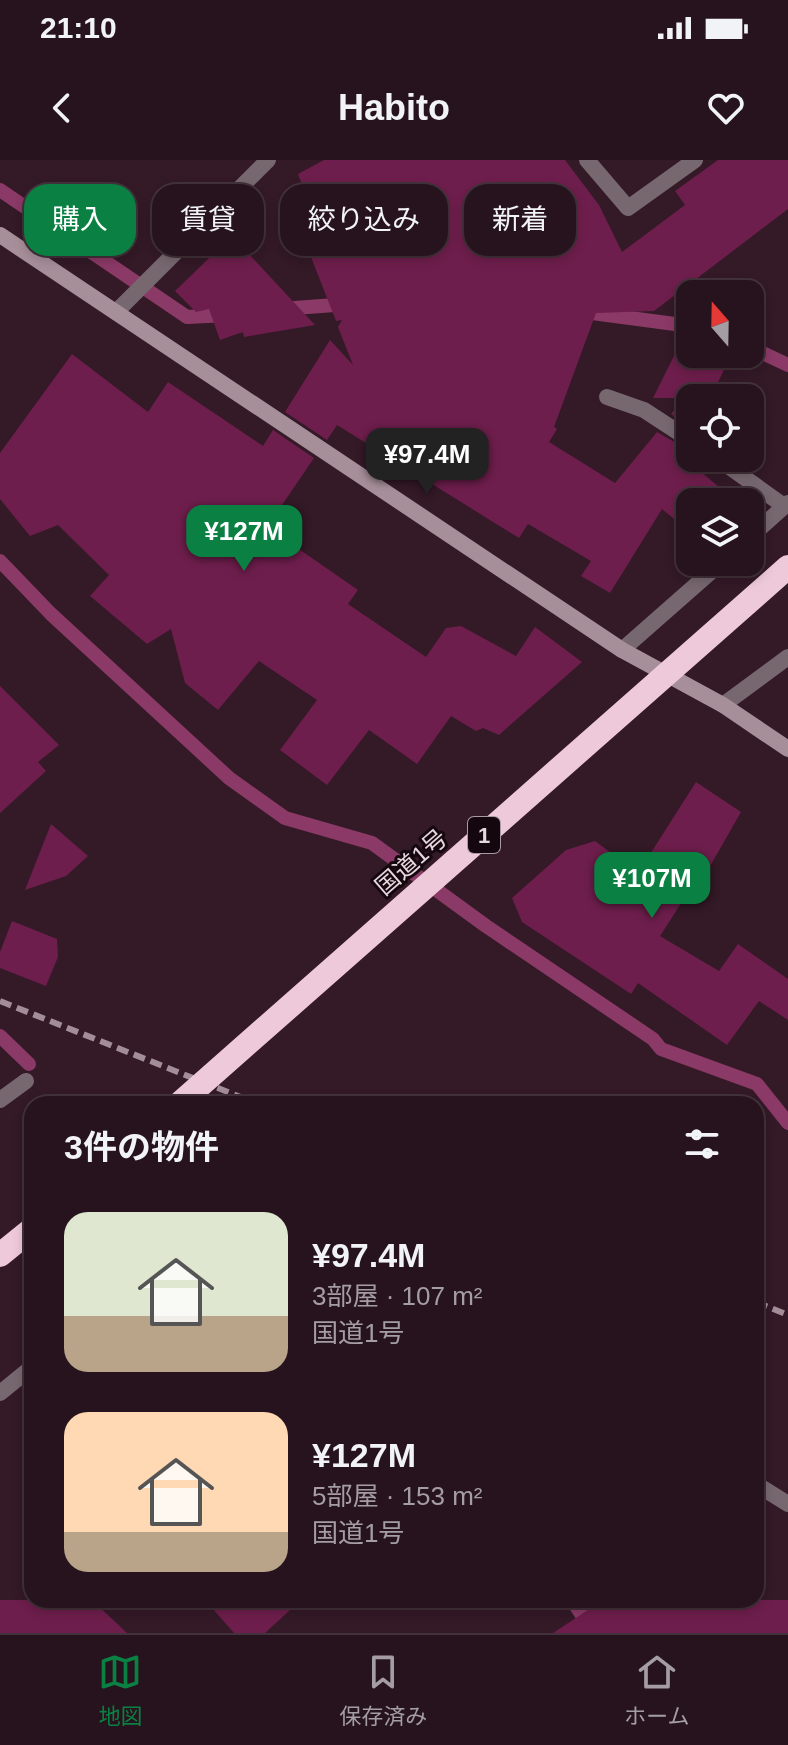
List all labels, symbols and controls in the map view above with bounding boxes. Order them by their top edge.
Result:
text: 21:10 [40,11,117,44]
icon: back [40,86,84,130]
icon: heart [704,86,748,130]
text: Habito [338,87,450,128]
chip: 購入 [24,184,136,256]
chip: 賃貸 [152,184,264,256]
chip: 絞り込み [280,184,448,256]
chip: 新着 [464,184,576,256]
north arrow [676,280,764,368]
map controls [676,280,764,576]
button: locate [676,384,764,472]
pin: ¥97.4M [362,428,492,496]
text: ¥97.4M [384,439,470,469]
button: layers [676,488,764,576]
pin: ¥127M [188,505,300,573]
text: ¥127M [204,516,284,546]
road number: 1 [468,817,500,853]
street label: 国道1号 [370,824,452,900]
pin: ¥107M [596,852,708,920]
text: ¥107M [612,863,692,893]
icon: filters [680,1122,724,1166]
text: 3件の物件 [64,1128,219,1166]
text: ¥97.4M [312,1236,425,1274]
icon: home [128,1244,224,1340]
text: 3部屋 · 107 m² [312,1281,483,1311]
text: 国道1号 [312,1318,404,1348]
text: ¥127M [312,1436,416,1474]
icon: home [128,1444,224,1540]
text: 5部屋 · 153 m² [312,1481,483,1511]
text: 国道1号 [312,1518,404,1548]
tab: 地図 [98,1650,142,1730]
tab: 保存済み [339,1650,427,1730]
tab: ホーム [624,1650,690,1730]

